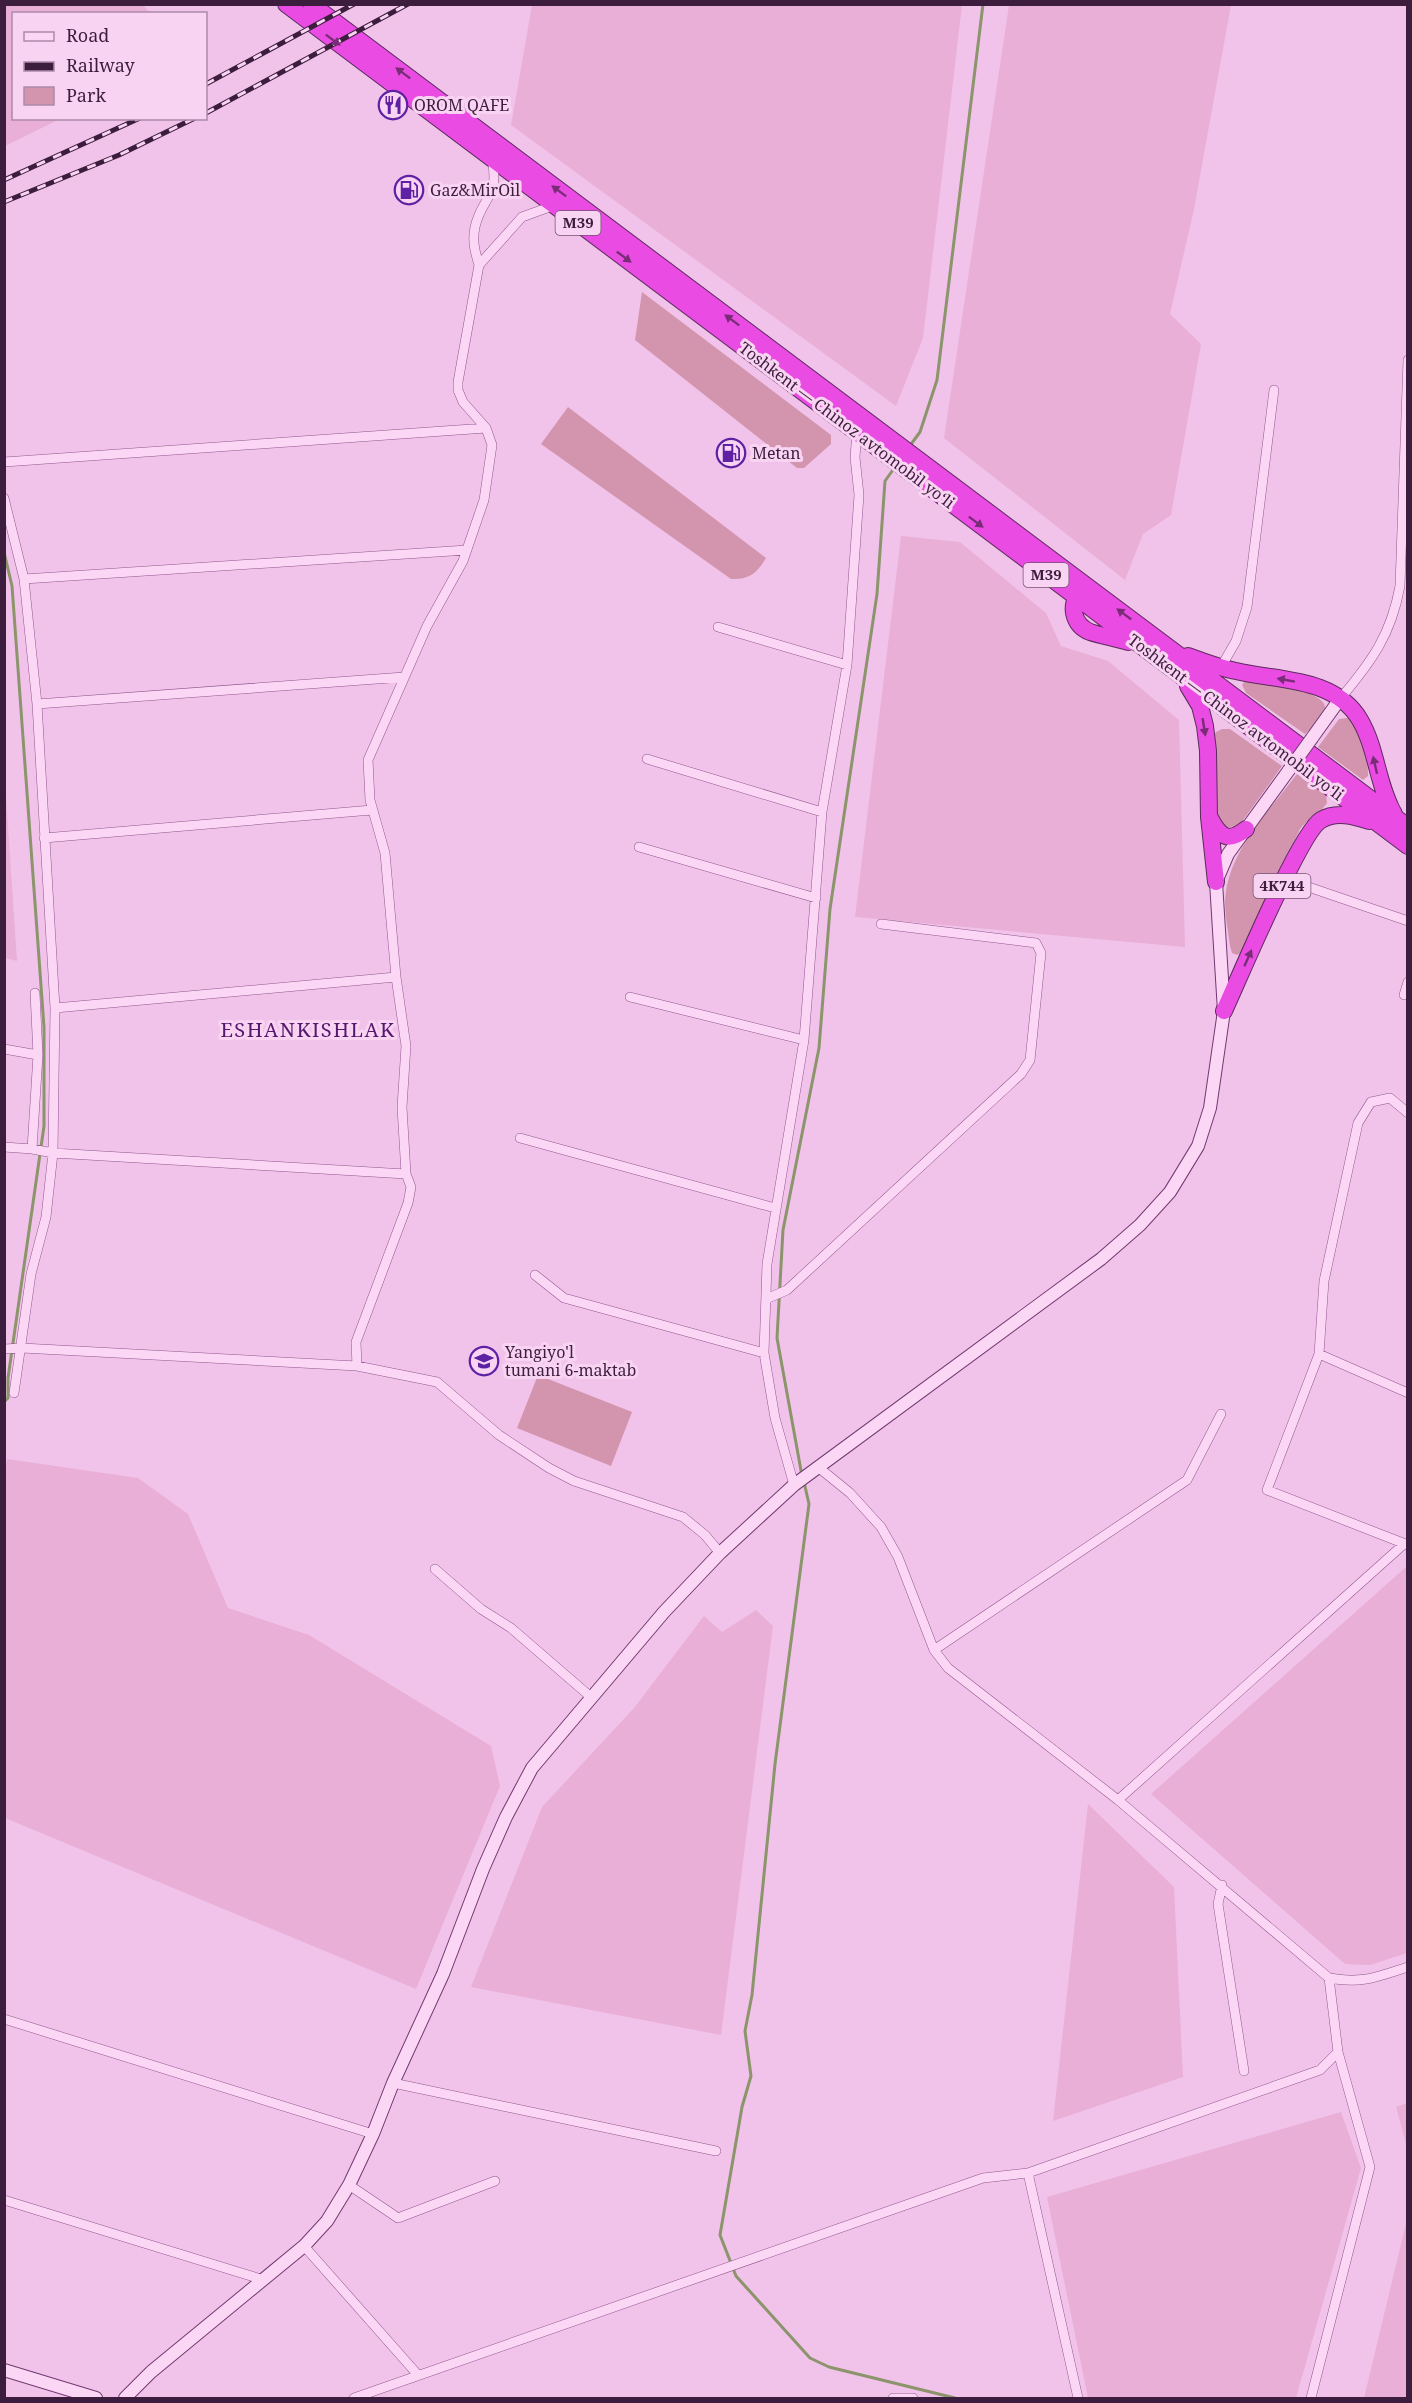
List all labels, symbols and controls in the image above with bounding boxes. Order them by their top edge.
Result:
legend [12,12,207,120]
text: Road [66,23,109,47]
one-way arrow [325,33,341,46]
text: Railway [66,53,136,77]
one-way arrow [396,68,411,80]
text: Park [66,83,106,107]
restaurant icon: OROM QAFE [377,89,409,121]
place label: OROM QAFE [414,94,509,116]
fuel station icon: Gaz&MirOil [393,174,425,206]
place label: Gaz&MirOil [430,179,520,201]
one-way arrow [552,185,567,197]
road number: M39 [556,211,600,235]
one-way arrow [615,251,631,263]
one-way arrow [725,314,741,326]
street label: Toshkent — Chinoz avtomobil yoʻli [735,337,959,513]
fuel station icon: Metan [715,437,747,469]
place label: Metan [752,442,801,464]
one-way arrow [968,515,983,527]
road number: M39 [1024,563,1068,587]
one-way arrow [1116,608,1132,620]
street label: Toshkent — Chinoz avtomobil yoʻli [1124,629,1348,805]
one-way arrow [1276,675,1295,684]
one-way arrow [1200,718,1209,737]
one-way arrow [1370,756,1380,775]
road number: 4К744 [1254,874,1310,898]
one-way arrow [1244,949,1254,967]
district label: ESHANKISHLAK [220,1016,396,1043]
place label: Yangiyo'l tumani 6-maktab [504,1341,636,1381]
school or university icon: Yangiyo'l tumani 6-maktab [468,1345,500,1377]

